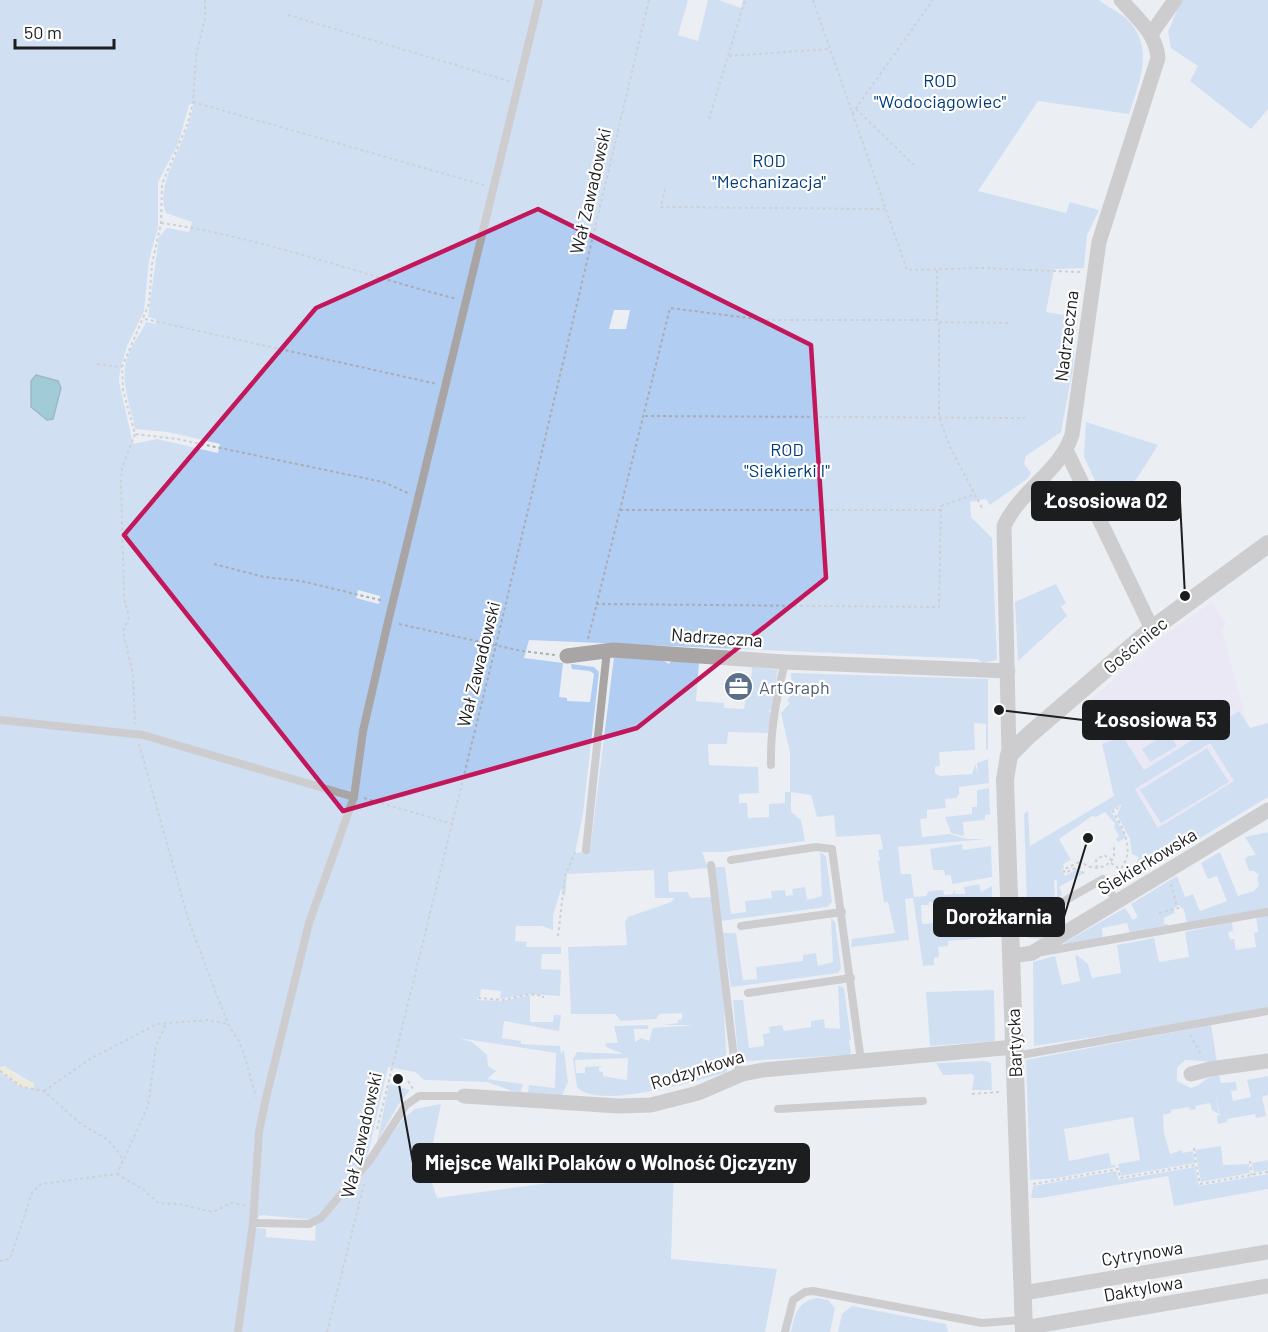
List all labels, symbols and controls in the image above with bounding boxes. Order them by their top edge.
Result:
scale bar [15,12,114,50]
text: 50 m [24,21,62,43]
park label: ROD "Wodociągowiec" [874,69,1006,112]
street label: Wał Zawadowski [565,126,615,256]
park label: ROD "Mechanizacja" [712,149,826,192]
street label: Nadrzeczna [1049,289,1083,383]
park label: ROD "Siekierki I" [744,438,830,481]
callout: Łososiowa 02 [1032,482,1180,520]
text: Łososiowa 02 [1043,488,1168,512]
street label: Wał Zawadowski [452,599,504,729]
street label: Gościniec [1099,612,1171,678]
street label: Nadrzeczna [670,623,764,651]
office icon: ArtGraph [722,671,754,703]
place label: ArtGraph [759,676,830,698]
callout: Łososiowa 53 [1083,701,1229,739]
text: Łososiowa 53 [1094,707,1217,731]
street label: Siekierkowska [1093,823,1201,899]
callout: Dorożkarnia [934,898,1064,936]
text: Dorożkarnia [946,904,1052,928]
street label: Bartycka [1002,1008,1026,1078]
street label: Rodzynkowa [648,1044,746,1094]
street label: Wał Zawadowski [336,1070,386,1200]
callout: Miejsce Walki Polaków o Wolność Ojczyzny [413,1144,809,1182]
text: Miejsce Walki Polaków o Wolność Ojczyzny [425,1150,797,1174]
street label: Cytrynowa [1100,1236,1184,1270]
street label: Daktylowa [1102,1270,1184,1306]

